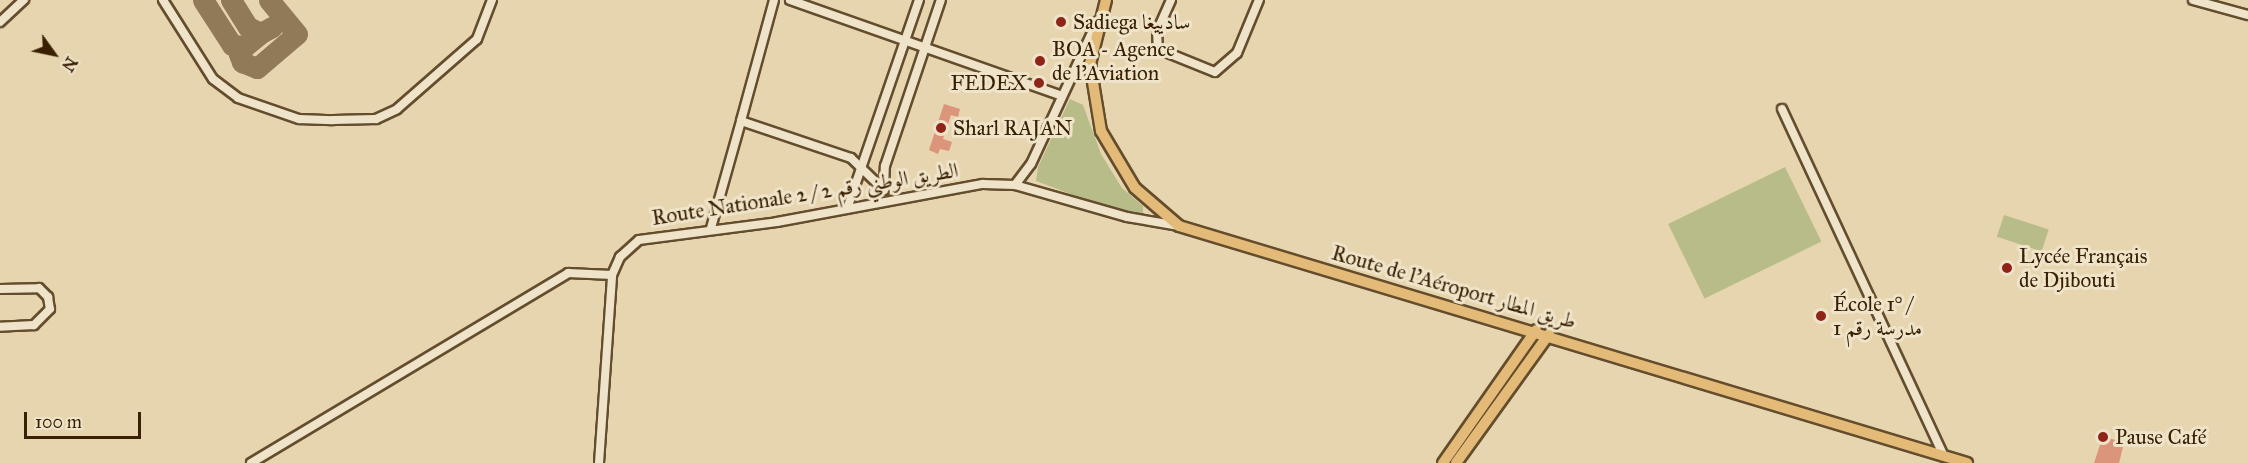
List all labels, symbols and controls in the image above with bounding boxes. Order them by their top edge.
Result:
place label: Sadiega سادييغا [1073,9,1191,35]
marker: Sadiega سادييغا [1054,15,1068,29]
north arrow [24,24,84,84]
place label: BOA - Agence de l'Aviation [1052,36,1175,86]
text: N [58,53,81,75]
marker: BOA - Agence de l'Aviation [1033,54,1047,68]
place label: FEDEX [951,70,1027,96]
marker: FEDEX [1032,76,1046,90]
place label: Sharl RAJAN [953,115,1072,141]
marker: Sharl RAJAN [934,121,948,135]
street label: Route Nationale 2 / الطريق الوطني رقم 2 [650,157,960,231]
street label: Route de l'Aéroport طريق المطار [1329,240,1579,334]
place label: Lycée Français de Djibouti [2019,243,2147,293]
marker: Lycée Français de Djibouti [2000,261,2014,275]
place label: École 1° / مدرسة رقم 1 [1833,291,1922,341]
marker: École 1° / مدرسة رقم 1 [1814,309,1828,323]
scale bar [27,400,144,438]
text: 100 m [35,411,82,433]
place label: Pause Café [2115,424,2206,450]
marker: Pause Café [2096,430,2110,444]

